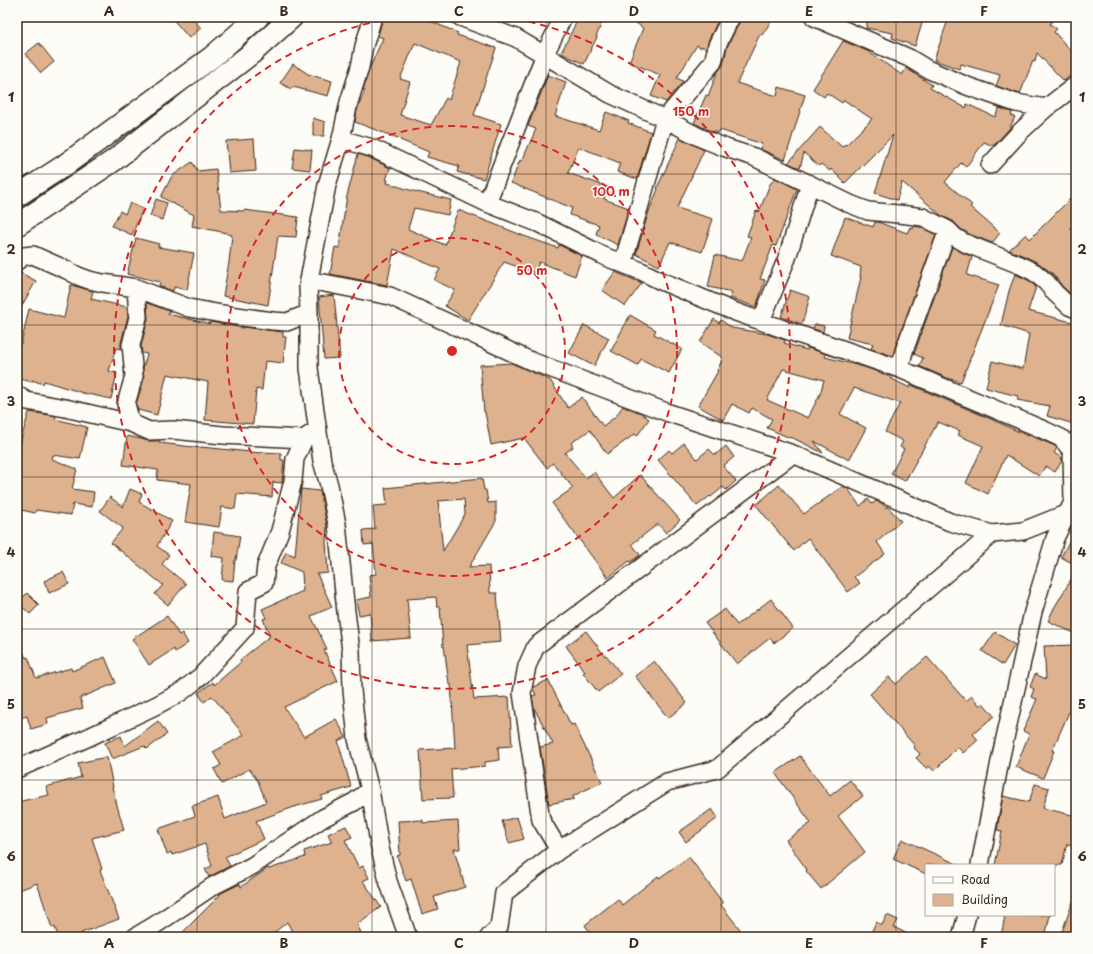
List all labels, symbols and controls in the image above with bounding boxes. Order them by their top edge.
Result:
text: A [104,1,114,20]
text: B [280,1,289,20]
text: C [454,1,464,20]
text: D [629,1,639,20]
text: E [805,1,813,20]
text: F [980,1,988,20]
text: 1 [8,87,14,106]
text: 1 [1079,87,1085,106]
text: 150 m [673,102,709,120]
text: 100 m [592,182,630,200]
text: 2 [6,239,16,258]
text: 2 [1077,239,1087,258]
text: 50 m [516,261,548,279]
centre of rings [445,344,459,358]
text: 3 [7,391,16,410]
text: 3 [1078,391,1087,410]
text: 4 [7,542,16,561]
text: 4 [1078,542,1087,561]
text: 5 [7,694,15,713]
text: 5 [1078,694,1086,713]
text: 6 [6,846,16,865]
text: 6 [1077,846,1087,865]
legend [925,864,1055,916]
text: Road [961,870,990,888]
text: Building [961,890,1008,908]
text: A [104,933,114,952]
text: B [280,933,289,952]
text: C [454,933,464,952]
text: D [629,933,639,952]
text: E [805,933,813,952]
text: F [980,933,988,952]

